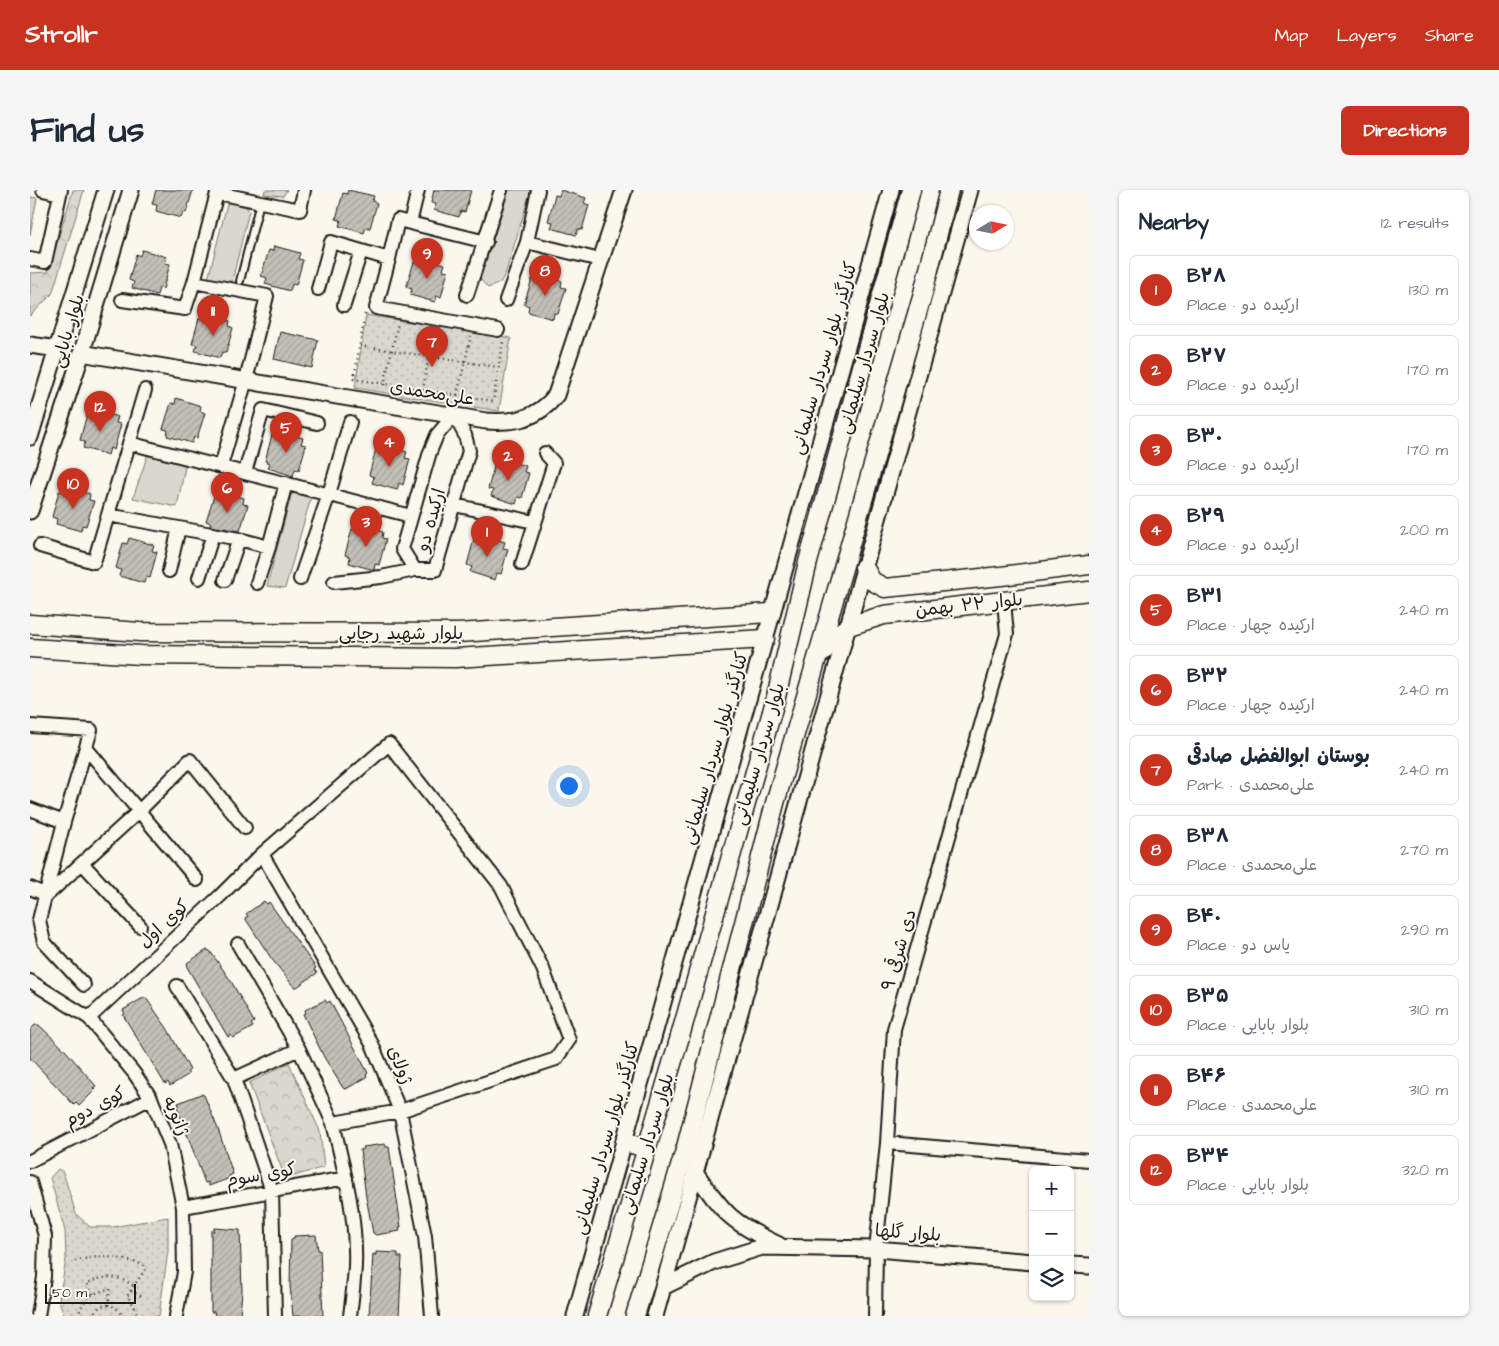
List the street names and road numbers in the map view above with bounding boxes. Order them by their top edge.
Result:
street label: کنارگذر بلوار سردار سلیمانی [784,258,864,457]
street label: بلوار سردار سلیمانی [832,289,896,437]
street label: بلوار بابایی [45,291,91,371]
street label: علی‌محمدی [388,374,476,412]
street label: ارکیده دو [410,485,452,556]
street label: بلوار ۲۲ بهمن [914,587,1024,623]
street label: بلوار شهید رجایی [339,621,463,646]
street label: کنارگذر بلوار سردار سلیمانی [675,648,755,847]
street label: بلوار سردار سلیمانی [727,680,791,828]
street label: کوی اول [133,894,195,954]
street label: ۹ دی شرقی [875,906,923,994]
street label: کنارگذر بلوار سردار سلیمانی [566,1038,646,1237]
street label: ژولای [381,1042,419,1088]
street label: بلوار سردار سلیمانی [614,1070,680,1218]
street label: کوی دوم [60,1080,131,1134]
street label: ژانویه [157,1092,195,1140]
street label: کوی سوم [224,1156,299,1194]
street label: بلوار گلها [874,1218,942,1248]

